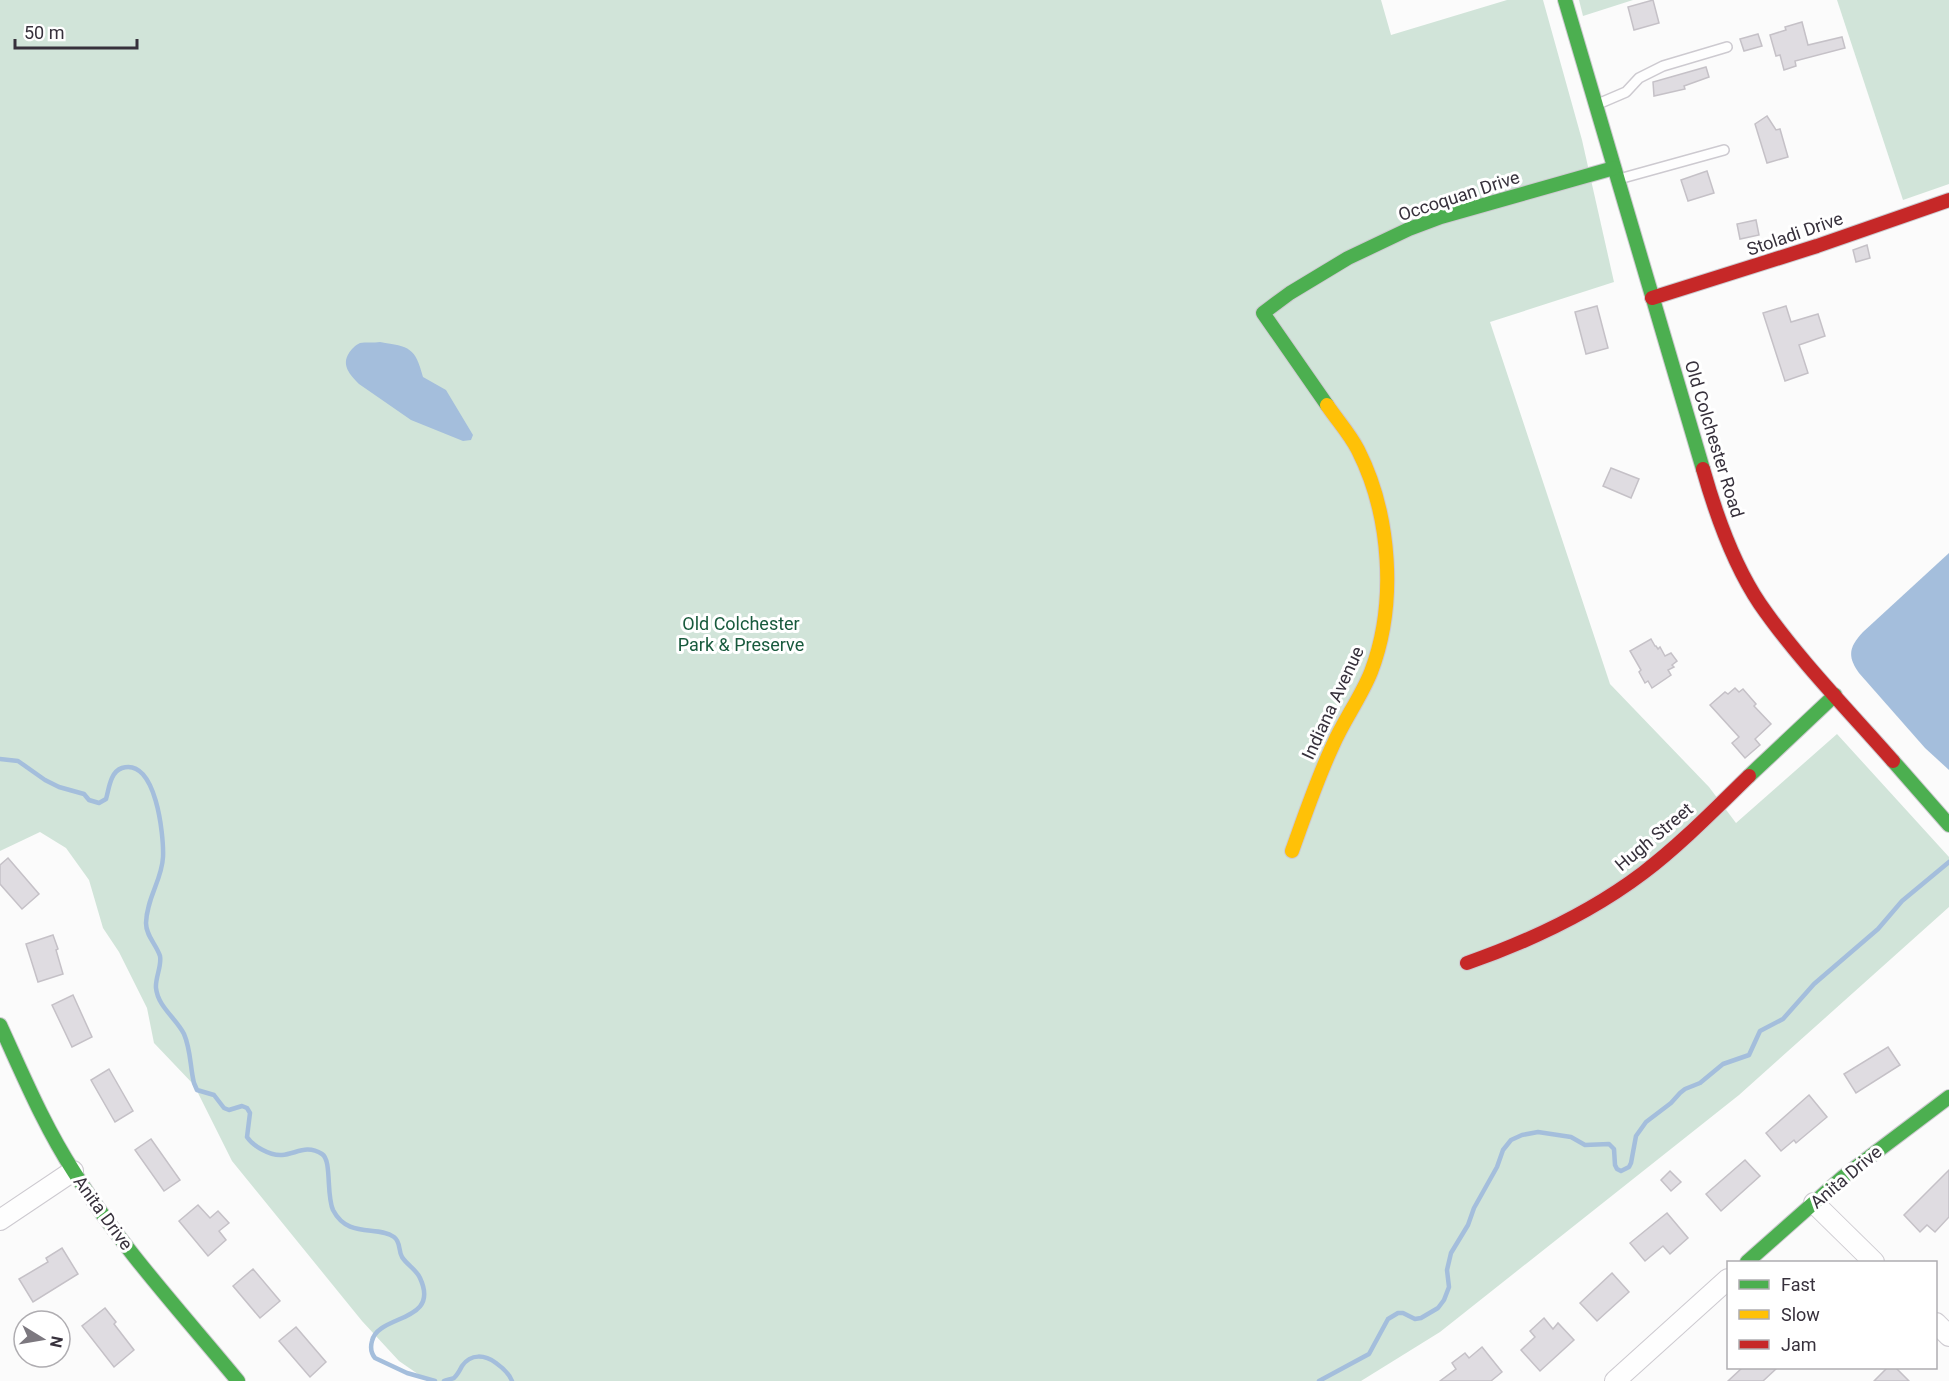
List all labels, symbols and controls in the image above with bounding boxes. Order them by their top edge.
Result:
scale bar [15,12,136,50]
text: 50 m [24,22,64,43]
street label: Occoquan Drive [1396,166,1522,225]
street label: Stoladi Drive [1744,207,1846,260]
street label: Old Colchester Road [1681,358,1748,520]
park label: Old Colchester Park & Preserve [678,613,804,655]
street label: Indiana Avenue [1297,643,1368,763]
street label: Hugh Street [1611,798,1697,875]
street label: Anita Drive [1806,1141,1886,1213]
street label: Anita Drive [69,1171,137,1254]
legend [1727,1261,1937,1369]
text: Fast [1781,1274,1816,1295]
text: Slow [1781,1304,1820,1325]
north arrow [12,1309,72,1369]
text: N [46,1334,67,1349]
text: Jam [1781,1334,1817,1355]

